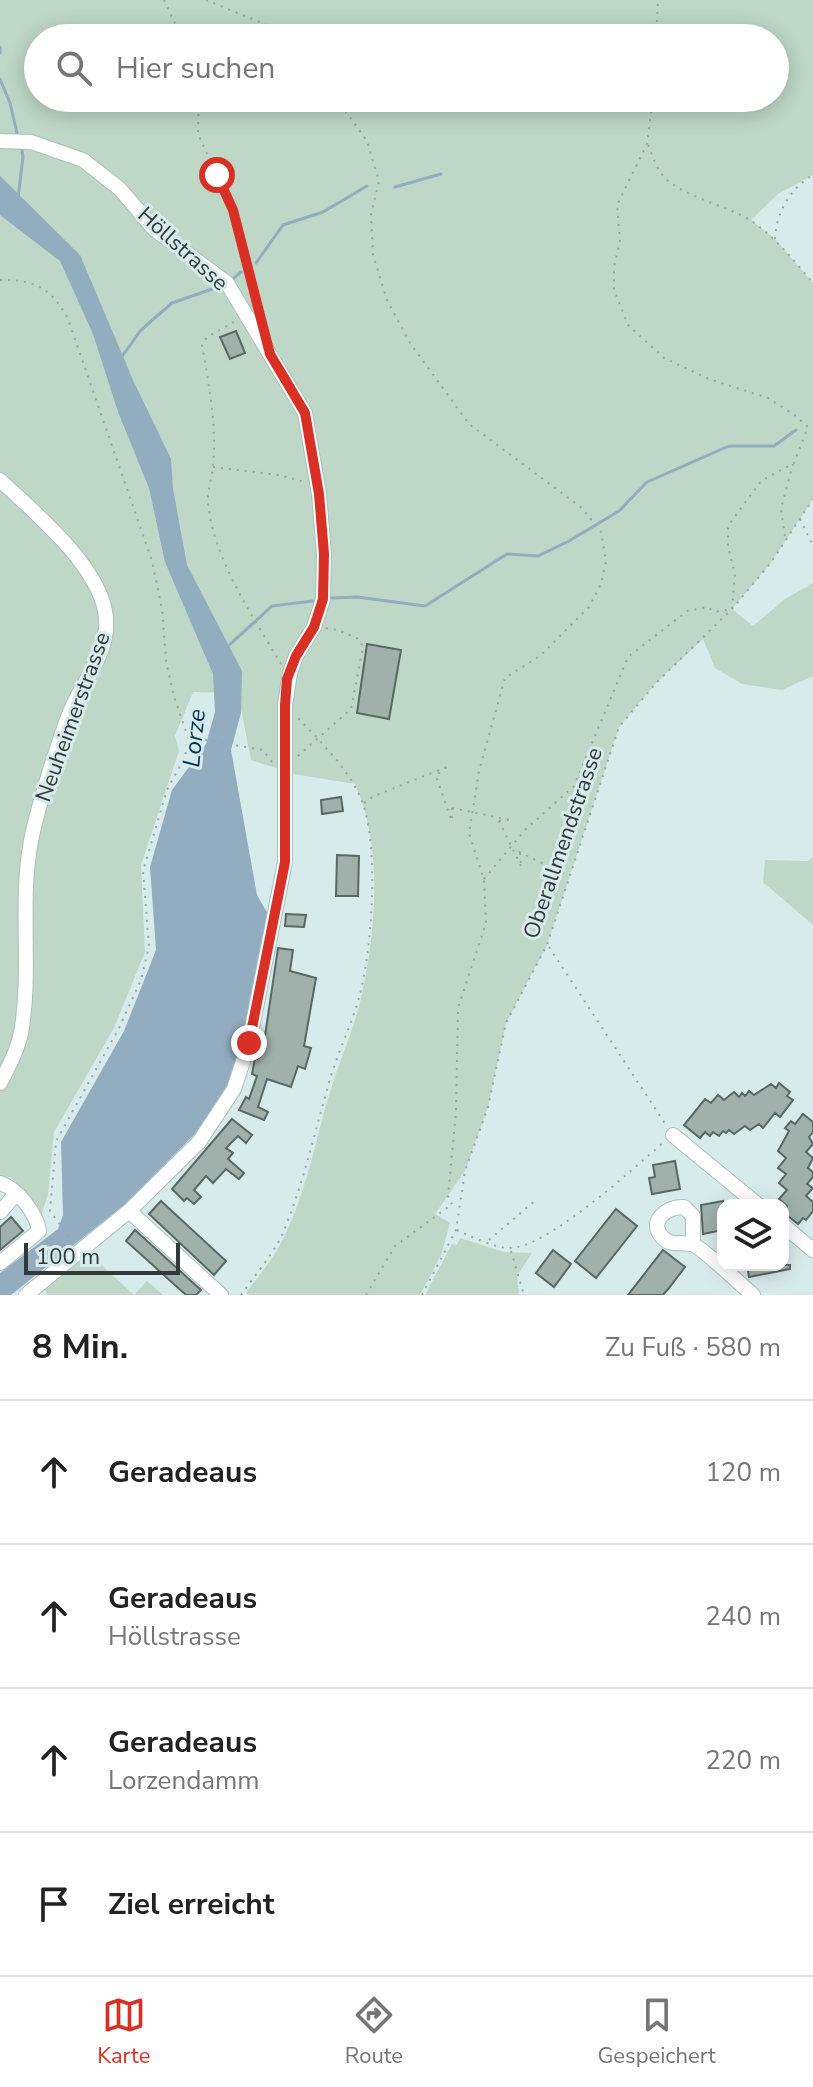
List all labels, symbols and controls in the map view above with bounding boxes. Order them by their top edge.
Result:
search box [24,24,789,112]
icon: search [52,46,96,90]
text: Hier suchen [116,48,275,89]
route start [199,157,235,193]
street label: Höllstrasse [131,200,235,298]
street label: Neuheimerstrasse [28,628,118,806]
water label: Lorze [175,707,213,769]
street label: Oberallmendstrasse [516,743,610,943]
route end [231,1025,267,1061]
map controls [717,1199,789,1271]
button: layers [717,1199,789,1271]
scale bar [24,1239,180,1275]
text: 100 m [36,1242,100,1272]
text: 8 Min. [32,1324,128,1370]
text: Zu Fuß · 580 m [605,1330,781,1365]
icon: ahead [32,1450,76,1494]
text: Geradeaus [108,1452,257,1493]
text: 120 m [705,1455,781,1490]
text: Geradeaus [108,1578,257,1619]
icon: ahead [32,1594,76,1638]
text: 240 m [705,1599,781,1634]
text: Höllstrasse [108,1619,241,1654]
text: Geradeaus [108,1722,257,1763]
icon: ahead [32,1738,76,1782]
text: 220 m [705,1743,781,1778]
text: Lorzendamm [108,1763,260,1798]
icon: arrive [32,1882,76,1926]
text: Ziel erreicht [108,1884,274,1925]
tab: Karte [97,1993,150,2071]
tab: Route [345,1993,403,2071]
tab: Gespeichert [597,1993,716,2071]

